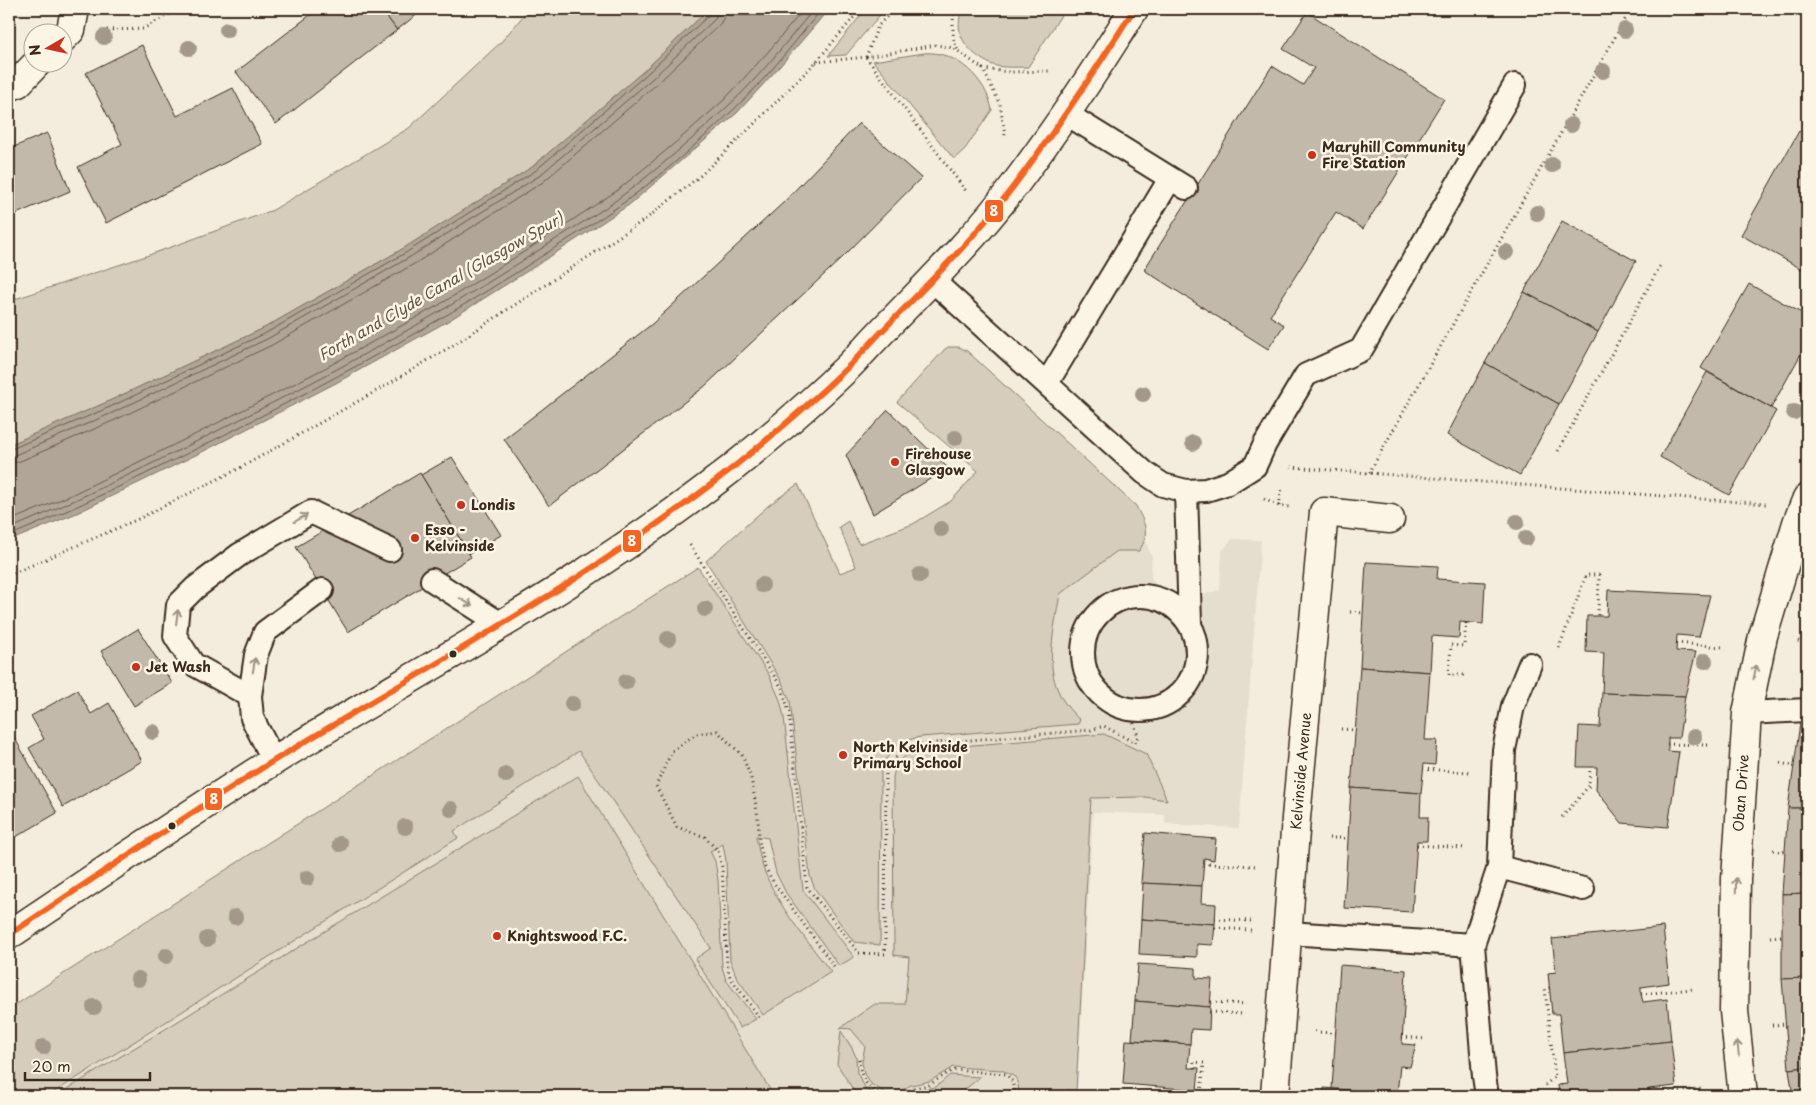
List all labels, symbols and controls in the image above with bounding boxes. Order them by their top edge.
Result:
north arrow [22,22,72,72]
text: N [23,43,46,57]
place label: Maryhill Community Fire Station [1322,136,1466,173]
marker: Maryhill Community Fire Station [1306,149,1318,161]
line badge: 8 [984,199,1004,223]
text: 8 [990,200,999,221]
water label: Forth and Clyde Canal (Glasgow Spur) [313,205,568,366]
place label: Firehouse Glasgow [905,443,972,480]
marker: Firehouse Glasgow [889,456,901,468]
place label: Londis [471,494,515,515]
marker: Londis [455,499,467,511]
one-way arrow [293,513,307,523]
place label: Esso - Kelvinside [425,519,495,556]
line badge: 8 [622,529,642,553]
text: 8 [628,530,637,551]
marker: Esso - Kelvinside [409,532,421,544]
one-way arrow [459,598,473,608]
one-way arrow [172,609,182,625]
unlabelled marker [448,649,458,659]
place label: Jet Wash [146,656,211,677]
one-way arrow [249,658,259,674]
marker: Jet Wash [130,661,142,673]
one-way arrow [1751,664,1761,680]
street label: Kelvinside Avenue [1285,711,1316,830]
place label: North Kelvinside Primary School [853,736,968,773]
marker: North Kelvinside Primary School [837,749,849,761]
street label: Oban Drive [1727,754,1754,832]
line badge: 8 [204,787,223,811]
text: 8 [210,788,219,809]
unlabelled marker [167,821,177,831]
one-way arrow [1731,878,1741,894]
place label: Knightswood F.C. [507,925,627,946]
marker: Knightswood F.C. [491,930,503,942]
one-way arrow [1733,1040,1743,1056]
scale bar [25,1050,150,1082]
text: 20 m [32,1054,71,1077]

